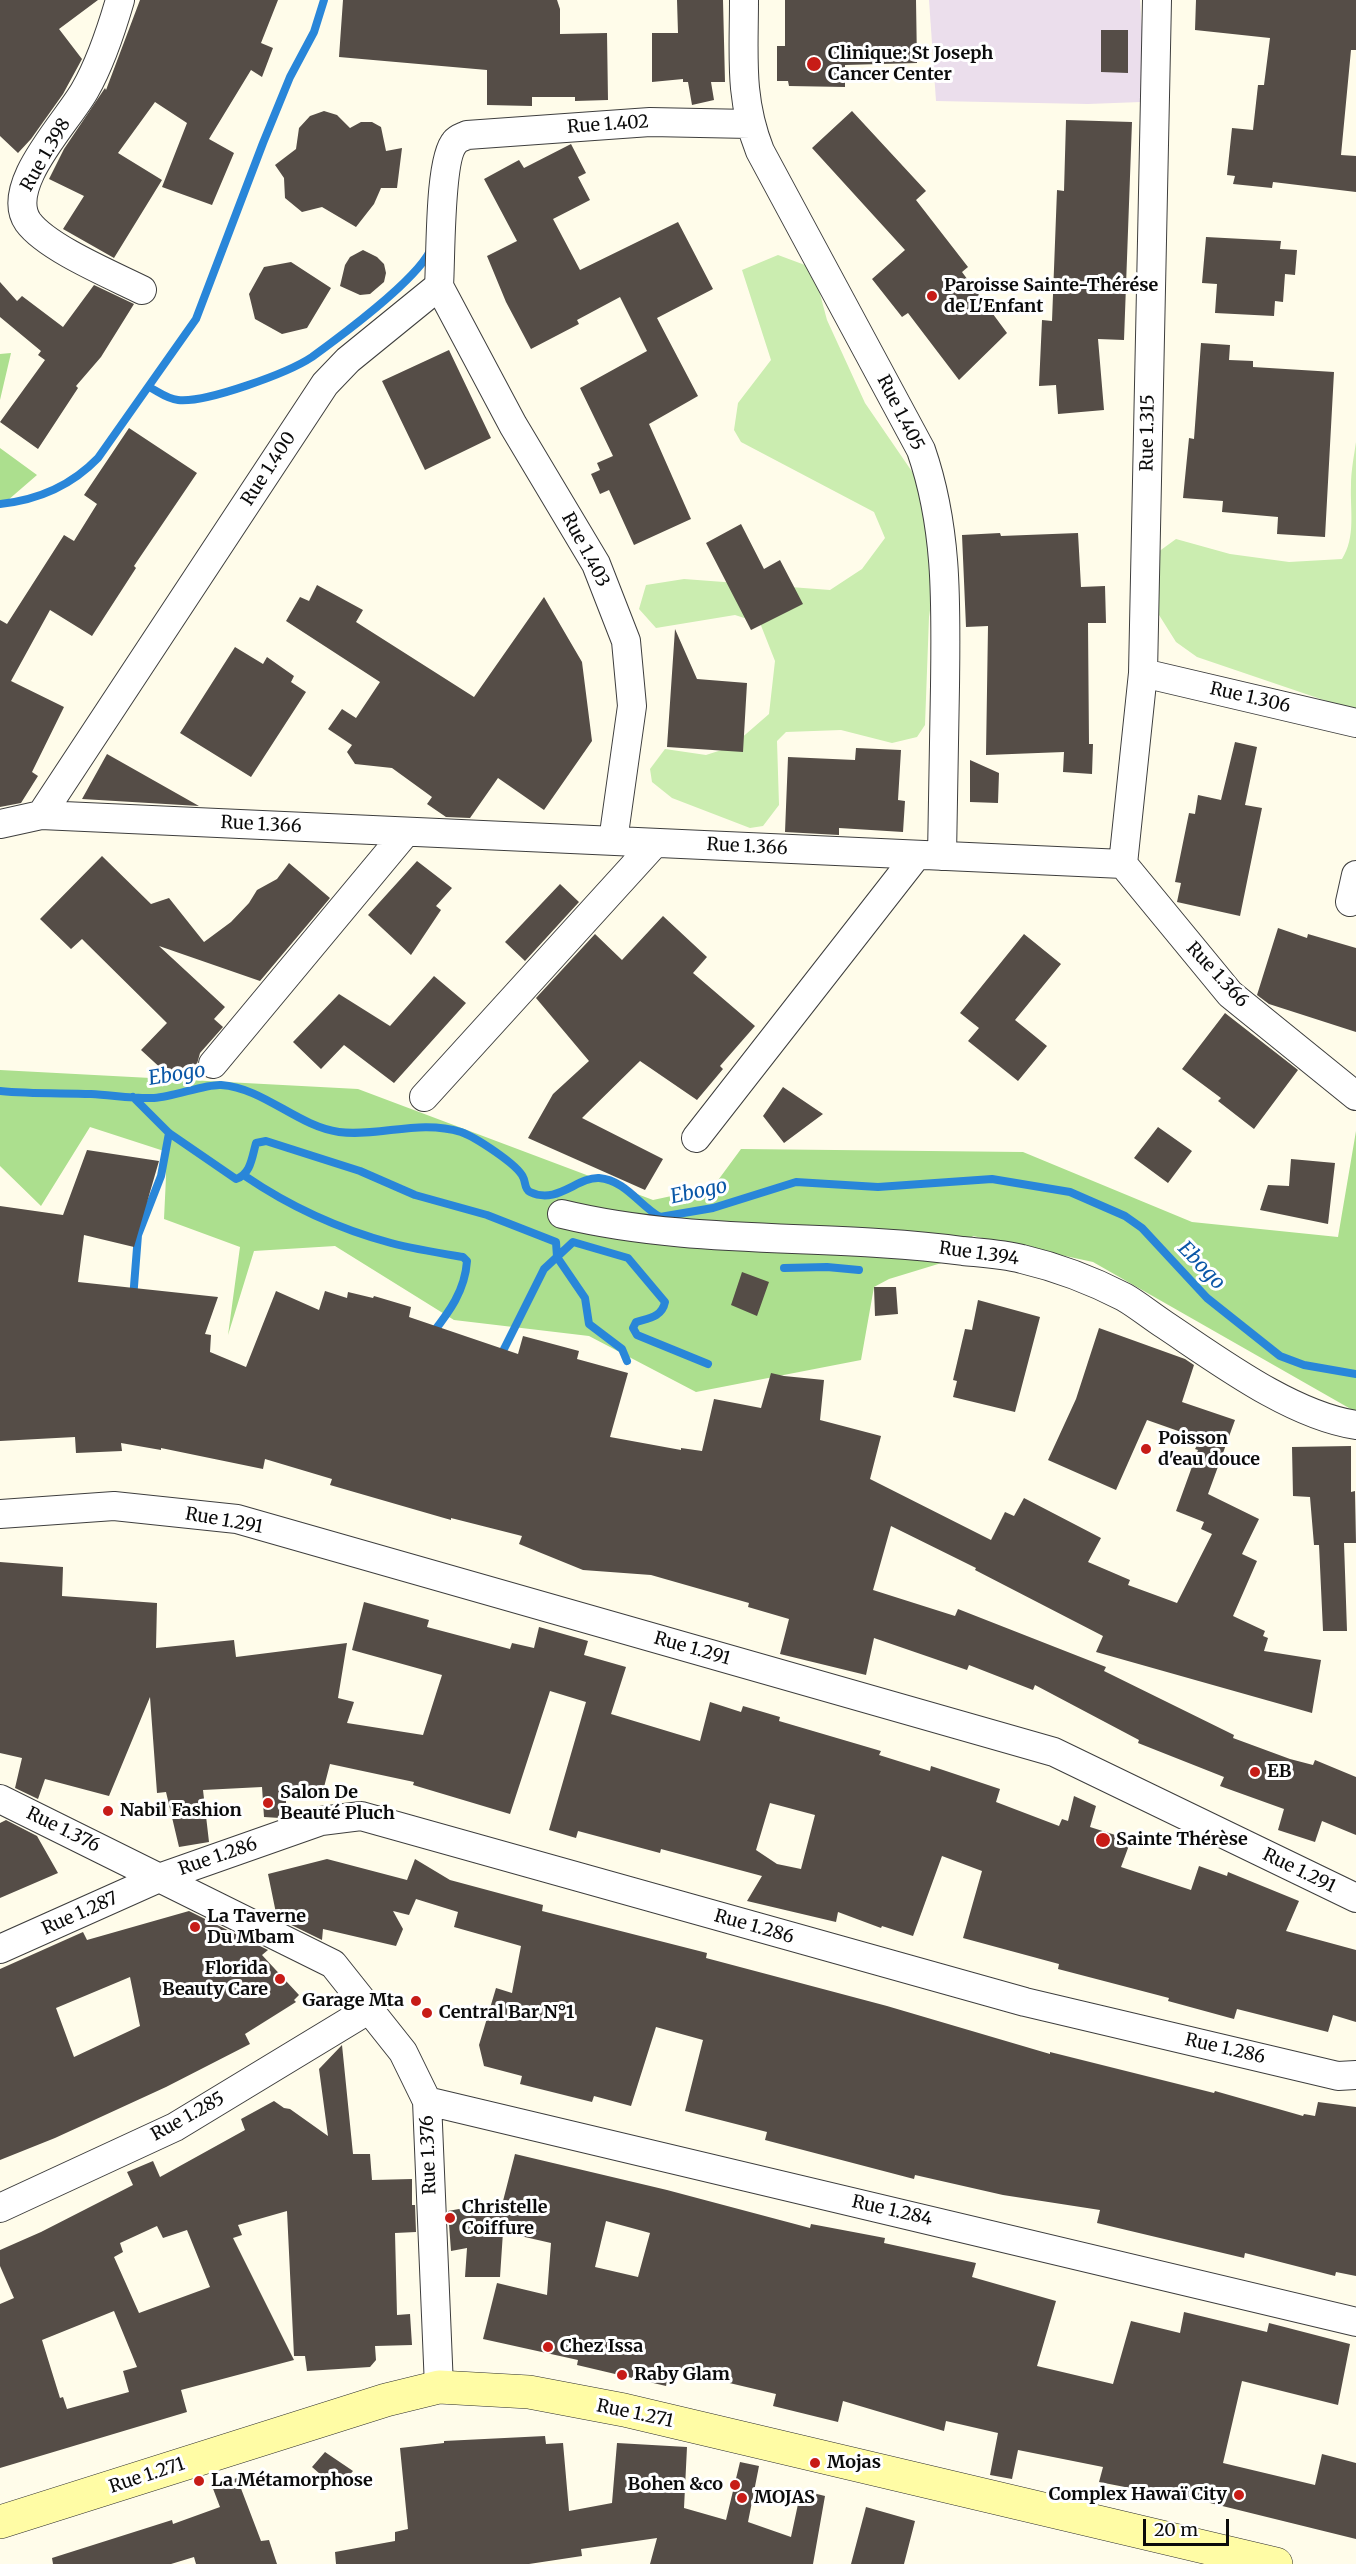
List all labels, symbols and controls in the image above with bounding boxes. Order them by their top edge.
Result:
place label: Clinique: St Joseph Cancer Center [828,43,993,86]
marker: Clinique: St Joseph Cancer Center [805,55,823,73]
street label: Rue 1.402 [566,111,650,139]
street label: Rue 1.398 [17,115,75,195]
place label: Paroisse Sainte-Thérése de L'Enfant [944,275,1158,318]
marker: Paroisse Sainte-Thérése de L'Enfant [925,289,939,303]
street label: Rue 1.405 [872,372,928,454]
street label: Rue 1.315 [1137,394,1159,472]
street label: Rue 1.400 [237,428,301,510]
street label: Rue 1.403 [556,509,614,591]
street label: Rue 1.306 [1208,678,1292,718]
street label: Rue 1.366 [220,812,302,838]
street label: Rue 1.366 [706,834,788,860]
street label: Rue 1.366 [1181,938,1253,1012]
water label: Ebogo [147,1059,207,1091]
water label: Ebogo [668,1174,730,1210]
water label: Ebogo [1172,1237,1230,1295]
street label: Rue 1.394 [938,1238,1020,1270]
place label: Poisson d'eau douce [1158,1428,1260,1470]
marker: Poisson d'eau douce [1139,1442,1153,1456]
street label: Rue 1.291 [184,1504,264,1538]
street label: Rue 1.291 [651,1628,733,1670]
place label: EB [1267,1761,1291,1783]
marker: EB [1248,1765,1262,1779]
place label: Salon De Beauté Pluch [280,1782,395,1824]
marker: Salon De Beauté Pluch [261,1796,275,1810]
place label: Nabil Fashion [120,1800,242,1822]
street label: Rue 1.376 [23,1803,103,1857]
marker: Nabil Fashion [101,1804,115,1818]
place label: Sainte Thérèse [1116,1829,1248,1851]
marker: Sainte Thérèse [1094,1831,1112,1849]
street label: Rue 1.286 [176,1833,260,1881]
street label: Rue 1.291 [1259,1844,1339,1898]
street label: Rue 1.287 [39,1888,121,1940]
street label: Rue 1.286 [712,1905,796,1949]
place label: La Taverne Du Mbam [207,1906,306,1948]
marker: La Taverne Du Mbam [188,1920,202,1934]
place label: Florida Beauty Care [162,1958,268,2000]
marker: Florida Beauty Care [273,1972,287,1986]
place label: Garage Mta [302,1990,404,2012]
marker: Garage Mta [409,1994,423,2008]
place label: Central Bar N°1 [439,2002,574,2024]
marker: Central Bar N°1 [420,2006,434,2020]
street label: Rue 1.286 [1183,2029,1267,2069]
street label: Rue 1.285 [147,2088,229,2146]
street label: Rue 1.376 [417,2115,441,2195]
street label: Rue 1.284 [850,2191,934,2231]
place label: Christelle Coiffure [462,2197,548,2240]
marker: Christelle Coiffure [443,2211,457,2225]
place label: Chez Issa [560,2336,643,2358]
marker: Chez Issa [541,2340,555,2354]
place label: Raby Glam [634,2364,730,2386]
marker: Raby Glam [615,2368,629,2382]
street label: Rue 1.271 [595,2395,675,2433]
place label: Mojas [827,2452,881,2474]
street label: Rue 1.271 [107,2454,187,2498]
marker: Mojas [808,2456,822,2470]
place label: La Métamorphose [211,2470,373,2492]
marker: La Métamorphose [192,2474,206,2488]
place label: Bohen &co [628,2474,723,2496]
marker: Bohen &co [728,2478,742,2492]
place label: Complex Hawaï City [1049,2484,1227,2506]
place label: MOJAS [754,2487,815,2509]
marker: Complex Hawaï City [1232,2488,1246,2502]
marker: MOJAS [735,2491,749,2505]
scale bar [1146,2507,1232,2545]
text: 20 m [1154,2518,1198,2541]

